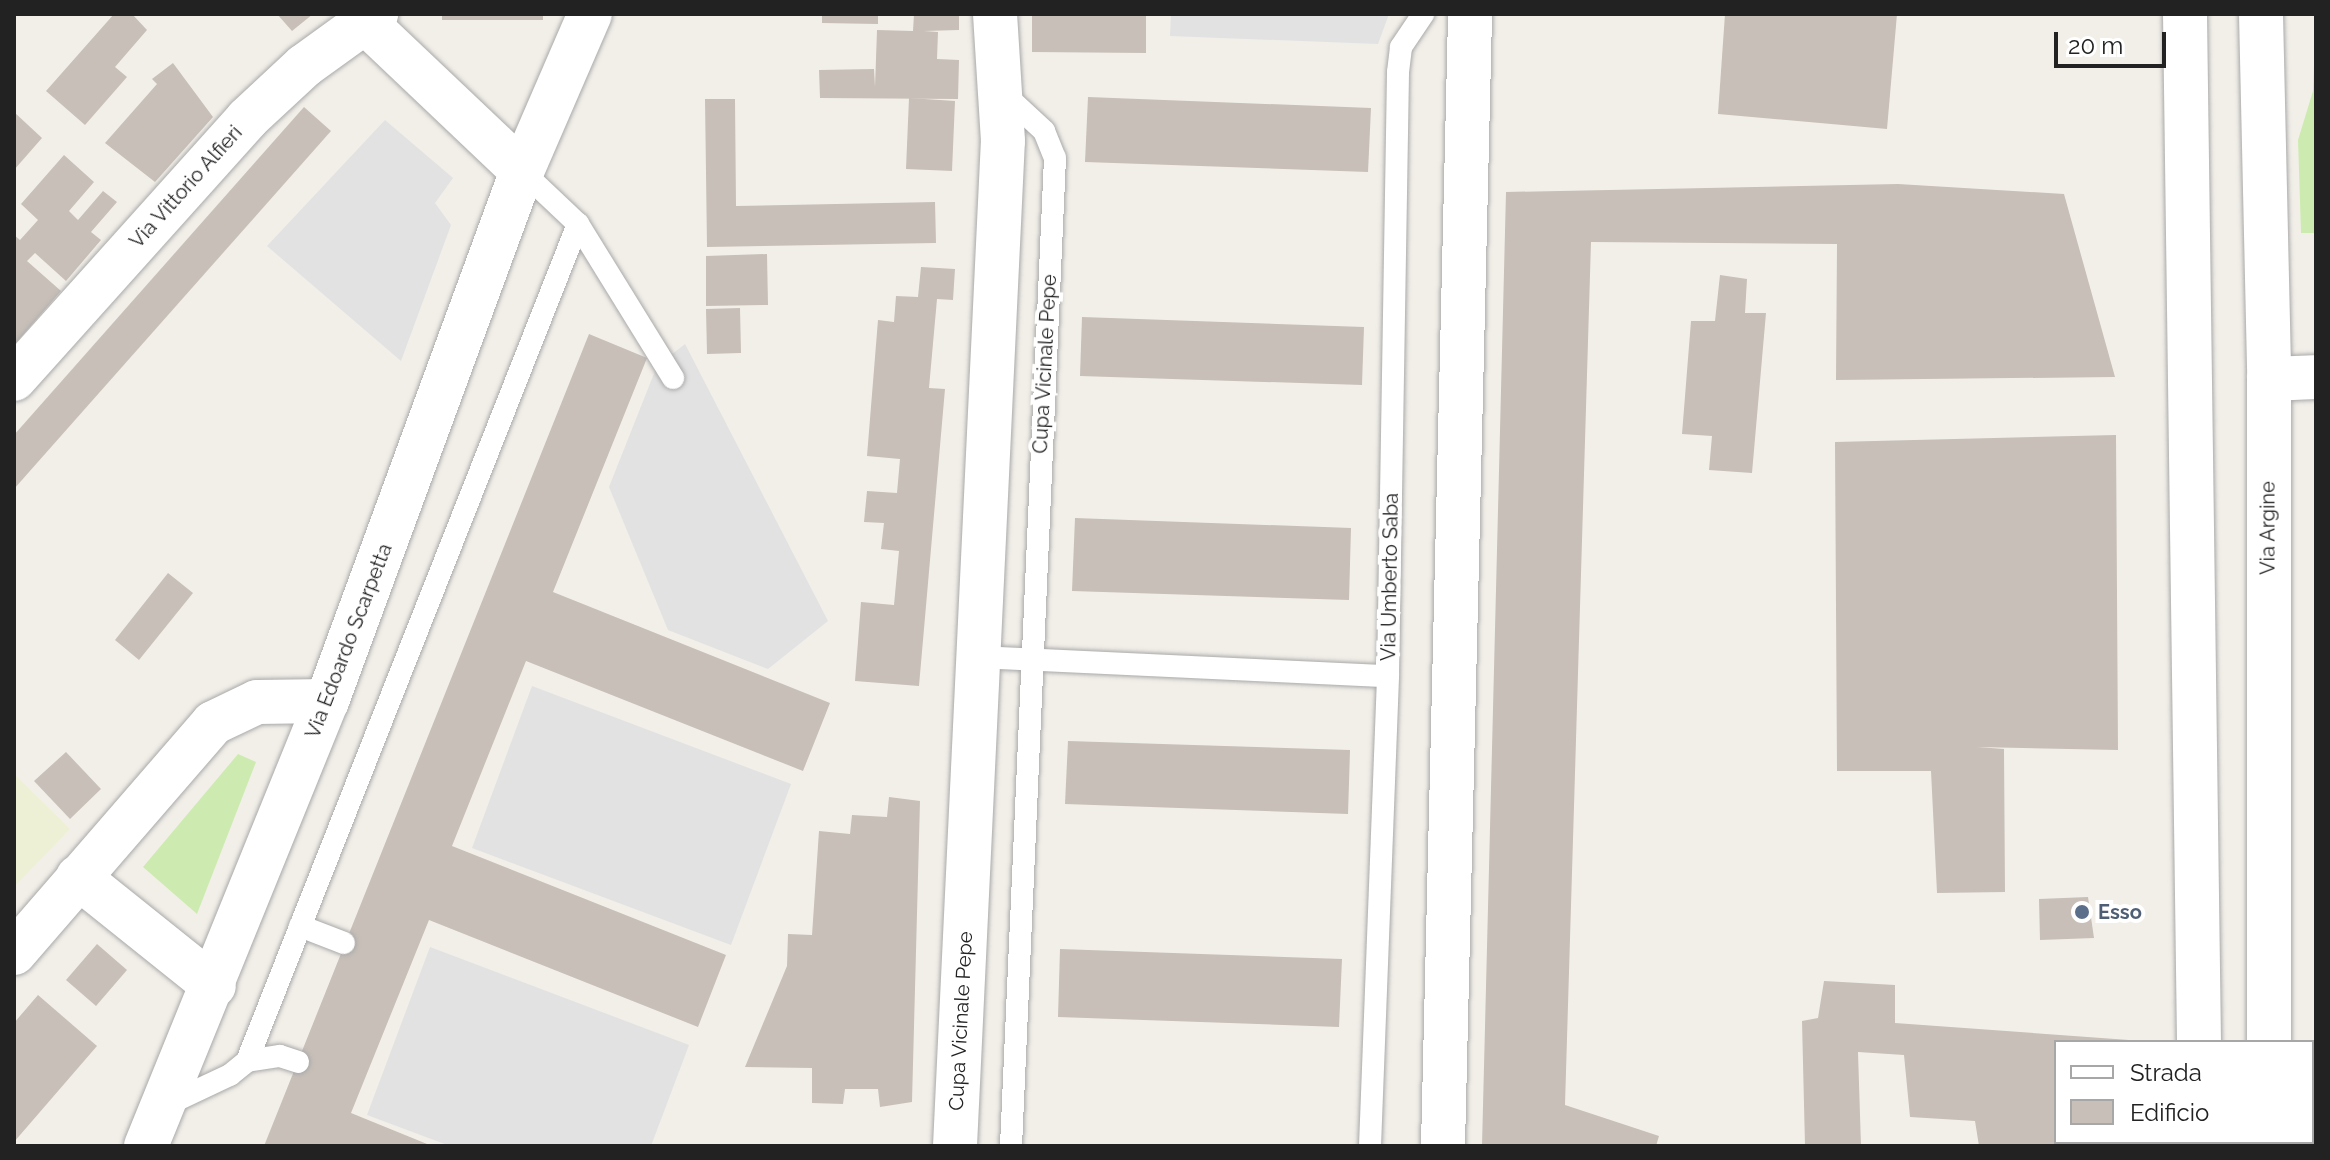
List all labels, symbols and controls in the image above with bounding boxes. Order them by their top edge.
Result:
scale bar [2058,16,2170,66]
text: 20 m [2068,31,2123,60]
street label: Via Vittorio Alfieri [124,120,248,254]
street label: Cupa Vicinale Pepe [1028,273,1062,455]
street label: Via Argine [2256,481,2280,575]
street label: Via Umberto Saba [1377,493,1403,661]
street label: Via Edoardo Scarpetta [301,540,397,742]
place label: Esso [2098,900,2142,924]
marker: Esso [2073,903,2091,921]
street label: Cupa Vicinale Pepe [944,930,978,1112]
legend [2054,1040,2314,1144]
text: Strada [2130,1058,2202,1087]
text: Edificio [2130,1098,2209,1127]

